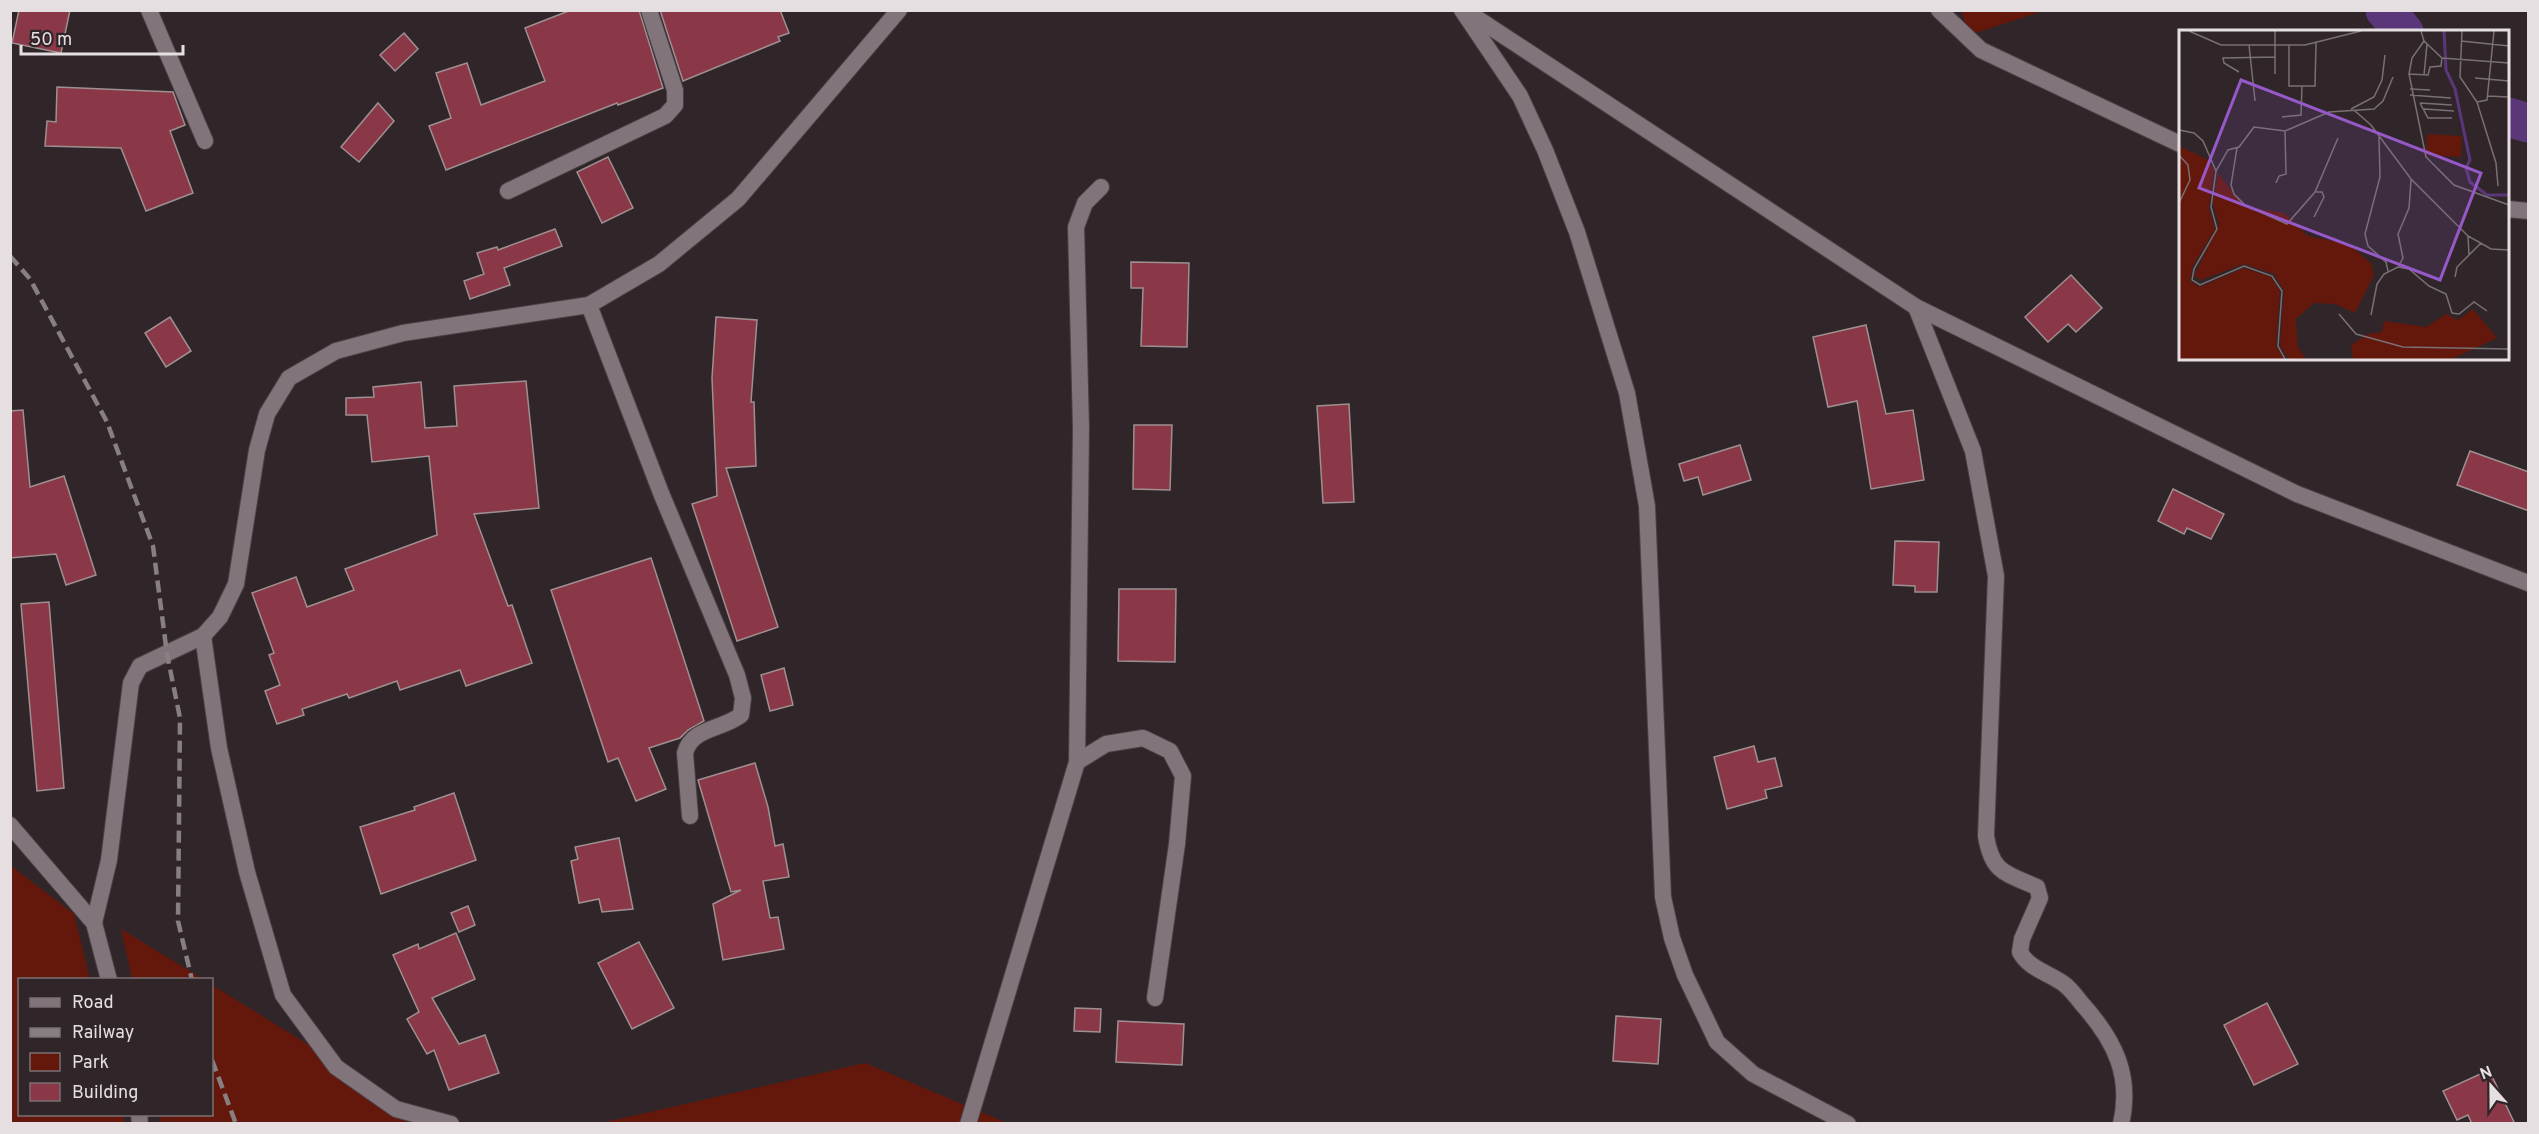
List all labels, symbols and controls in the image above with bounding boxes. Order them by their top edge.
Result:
scale bar [21,18,183,56]
text: 50 m [30,29,72,52]
inset map [2179,30,2509,360]
legend [18,978,213,1116]
text: Road [72,992,114,1015]
text: Railway [72,1022,134,1045]
text: Park [72,1052,109,1075]
north arrow [2461,1056,2521,1116]
text: N [2477,1062,2495,1085]
text: Building [72,1082,138,1105]

